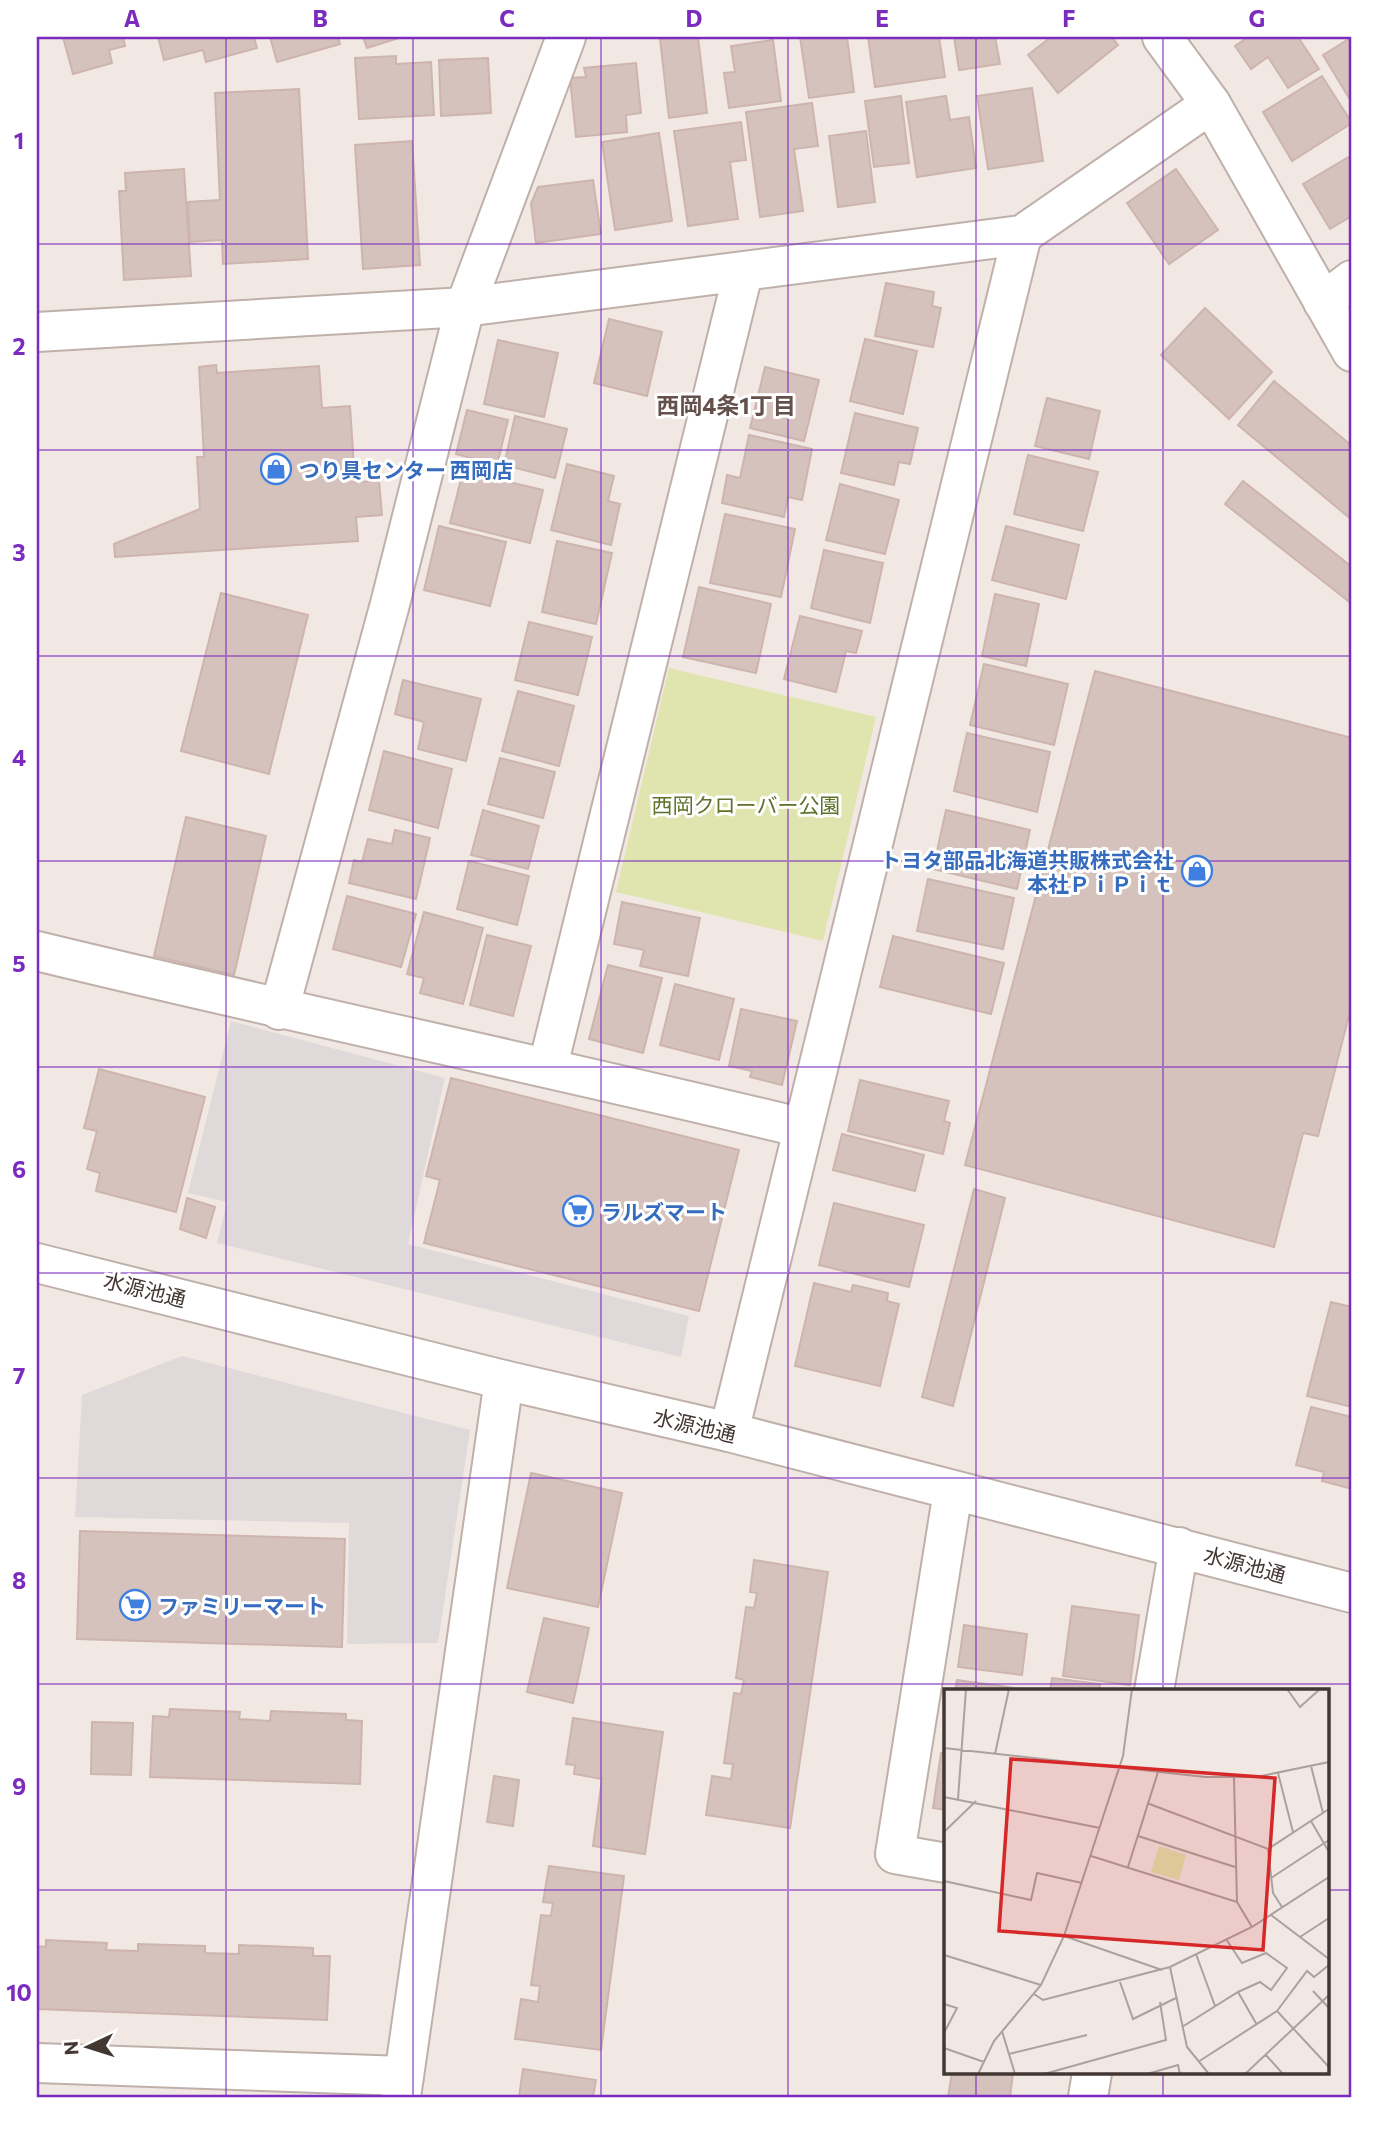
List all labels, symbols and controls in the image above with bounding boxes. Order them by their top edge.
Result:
text: A [124,4,141,32]
text: B [312,4,328,32]
text: C [499,4,515,32]
text: D [686,4,703,32]
text: E [875,4,889,32]
text: F [1062,4,1076,32]
text: G [1249,4,1265,32]
text: 1 [14,126,24,154]
text: 2 [12,332,26,360]
district label: 西岡4条1丁目 [656,391,796,419]
shop icon: つり具センター 西岡店 [259,452,293,486]
place label: つり具センター 西岡店 [299,457,513,482]
text: 3 [12,538,26,566]
text: 4 [12,743,26,771]
park label: 西岡クローバー公園 [652,792,840,817]
place label: トヨタ部品北海道共販株式会社 本社ＰｉＰｉｔ [880,847,1174,896]
shop icon: トヨタ部品北海道共販株式会社 本社ＰｉＰｉｔ [1180,854,1214,888]
text: 5 [12,949,26,977]
text: 6 [12,1155,26,1183]
supermarket icon: ラルズマート [561,1194,595,1228]
place label: ラルズマート [601,1199,727,1224]
street label: 水源池通 [101,1267,189,1311]
text: 7 [13,1361,25,1389]
street label: 水源池通 [651,1403,739,1447]
street label: 水源池通 [1201,1541,1289,1587]
text: 8 [12,1566,26,1594]
supermarket icon: ファミリーマート [118,1588,152,1622]
place label: ファミリーマート [158,1593,326,1618]
inset map [944,1689,1330,2074]
text: 9 [12,1772,26,1800]
text: 10 [6,1978,32,2006]
north arrow [52,2011,122,2082]
text: N [59,2040,83,2056]

